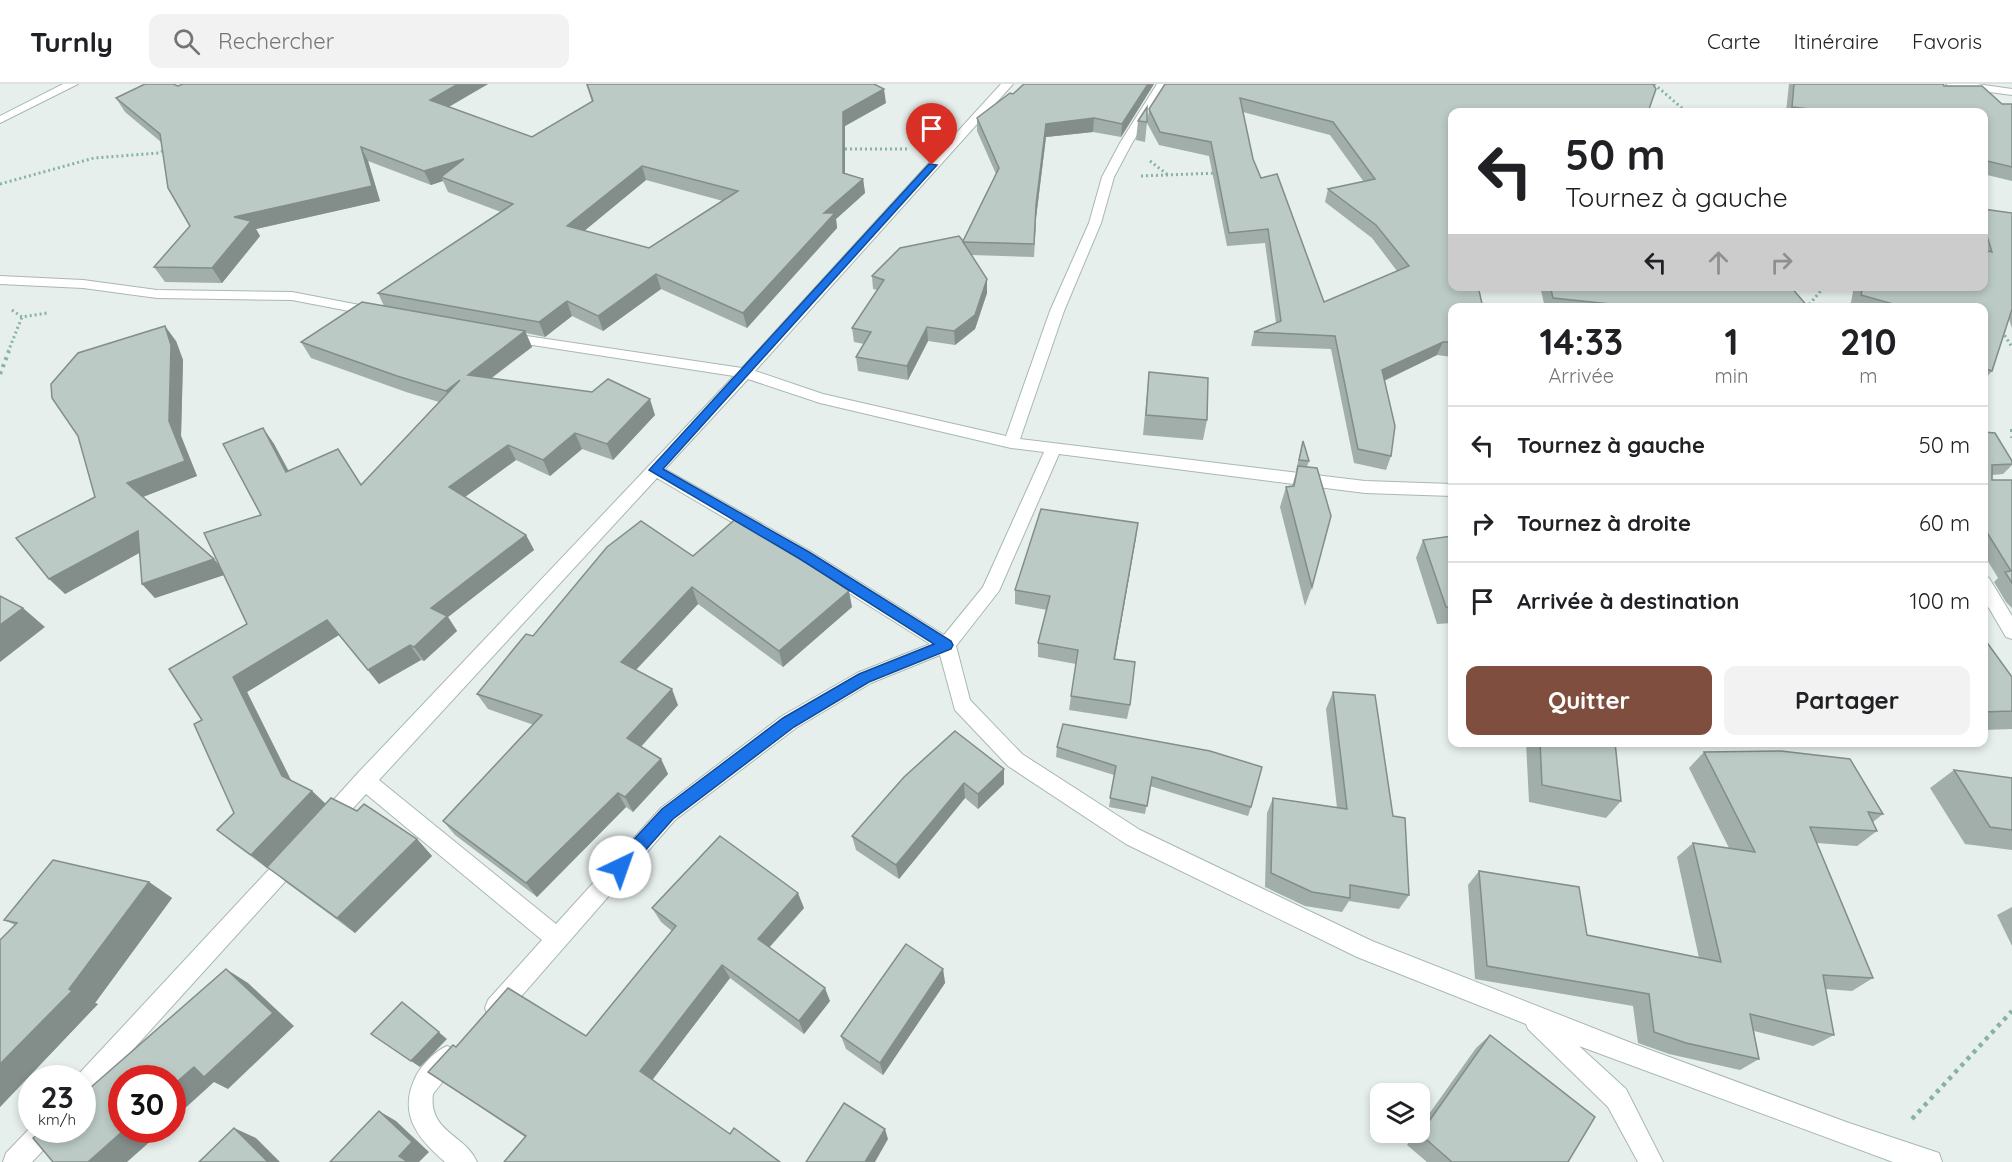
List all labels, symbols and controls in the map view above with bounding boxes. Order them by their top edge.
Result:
search box [149,14,569,68]
text: Turnly [30,24,113,59]
icon: search [170,25,203,58]
text: Rechercher [218,27,334,55]
text: Carte [1707,28,1761,54]
text: Itinéraire [1794,28,1879,54]
text: Favoris [1912,28,1982,54]
pin [906,103,957,165]
icon: arrive [915,112,948,145]
text: 50 m [1565,128,1665,181]
icon: left [1466,132,1544,210]
text: Tournez à gauche [1565,180,1788,214]
icon: left [1639,246,1672,279]
icon: ahead [1702,246,1735,279]
icon: right [1765,246,1798,279]
text: 14:33 [1539,319,1623,364]
text: 1 [1725,319,1739,364]
text: 210 [1840,319,1897,364]
text: Arrivée [1548,363,1614,388]
text: min [1714,363,1749,388]
text: m [1859,363,1877,388]
icon: left [1466,429,1499,462]
text: Tournez à gauche [1517,431,1705,459]
text: 50 m [1919,431,1970,459]
icon: right [1466,507,1499,540]
text: Tournez à droite [1517,509,1691,537]
text: 60 m [1919,509,1970,537]
icon: arrive [1466,585,1499,618]
text: Arrivée à destination [1517,587,1739,615]
text: 100 m [1910,587,1970,615]
button: Quitter [1466,666,1712,735]
button: Partager [1724,666,1970,735]
position arrow [588,835,652,899]
speed limit sign: 30 [108,1065,186,1143]
text: 23 [40,1078,74,1116]
map controls [1370,1083,1430,1143]
button: layers [1370,1083,1430,1143]
text: km/h [38,1110,76,1129]

